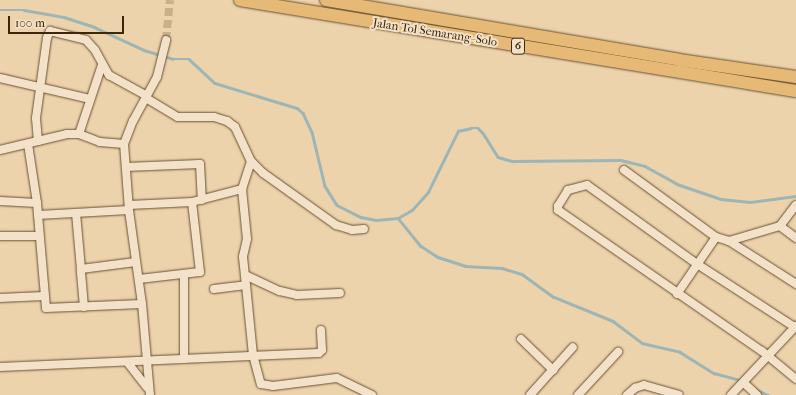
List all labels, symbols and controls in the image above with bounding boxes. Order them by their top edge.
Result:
scale bar [10,8,126,34]
text: 100 m [15,16,45,30]
street label: Jalan Tol Semarang–Solo [372,16,498,50]
road number: 6 [511,37,525,55]

